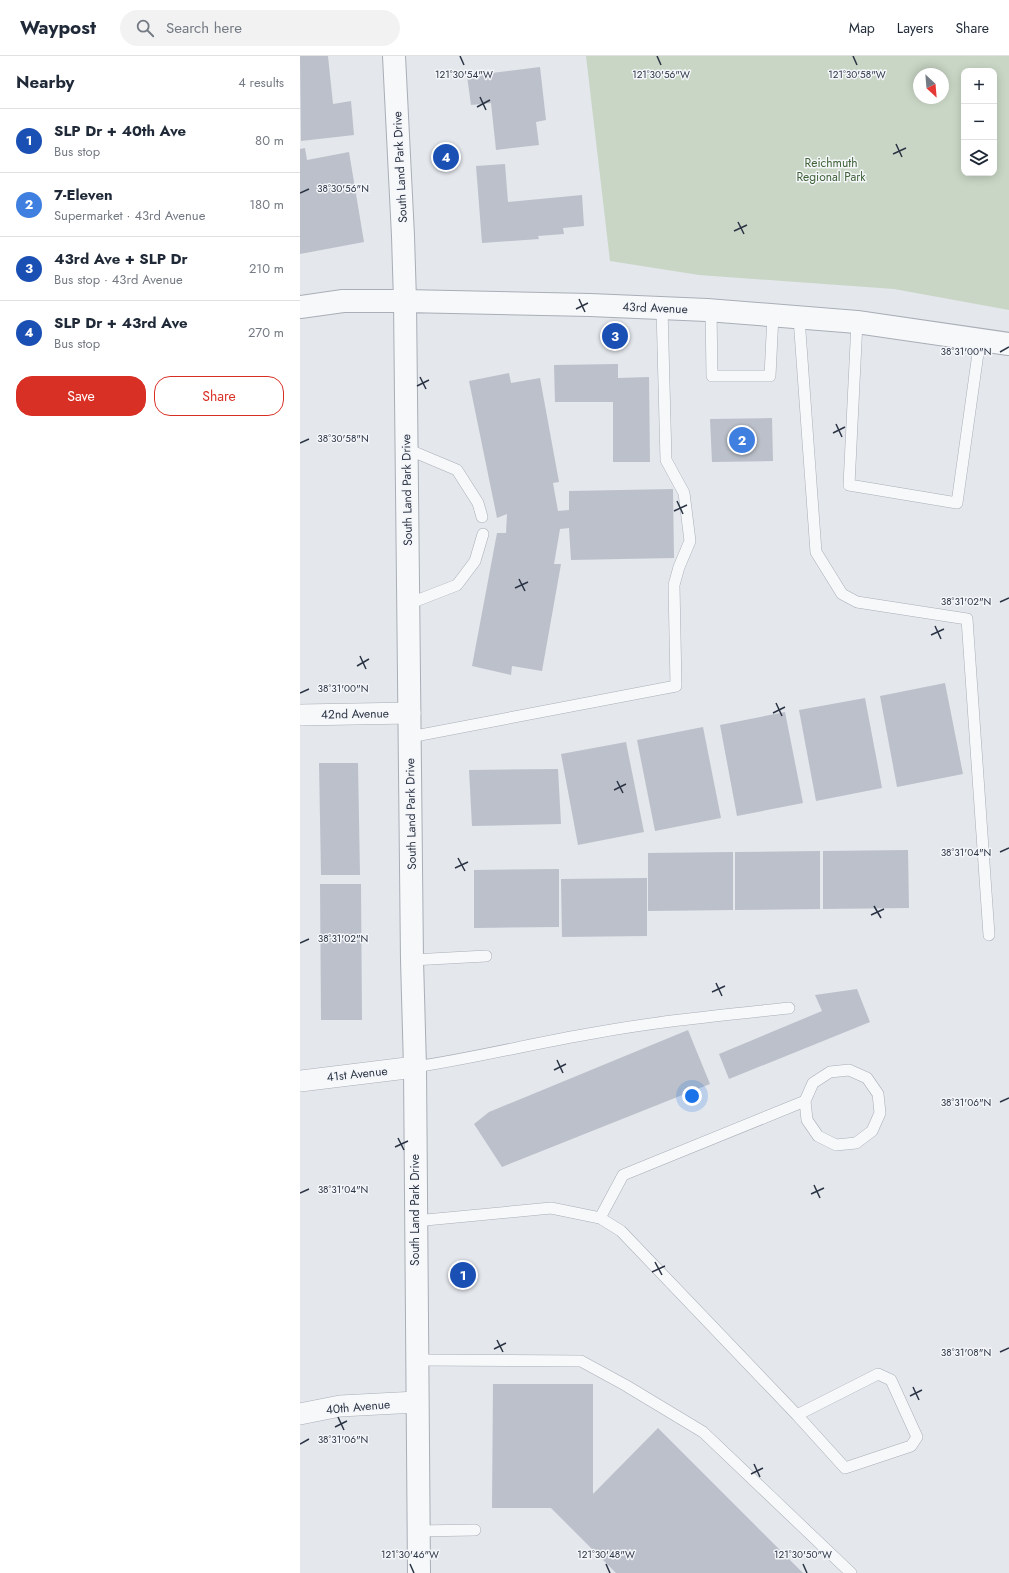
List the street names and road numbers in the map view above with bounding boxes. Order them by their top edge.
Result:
street label: South Land Park Drive [388,111,412,223]
street label: 43rd Avenue [622,298,688,318]
street label: South Land Park Drive [397,434,417,546]
street label: 42nd Avenue [321,704,389,724]
street label: South Land Park Drive [401,758,421,870]
street label: 41st Avenue [326,1062,388,1086]
street label: South Land Park Drive [406,1154,424,1266]
street label: 40th Avenue [325,1395,391,1419]

